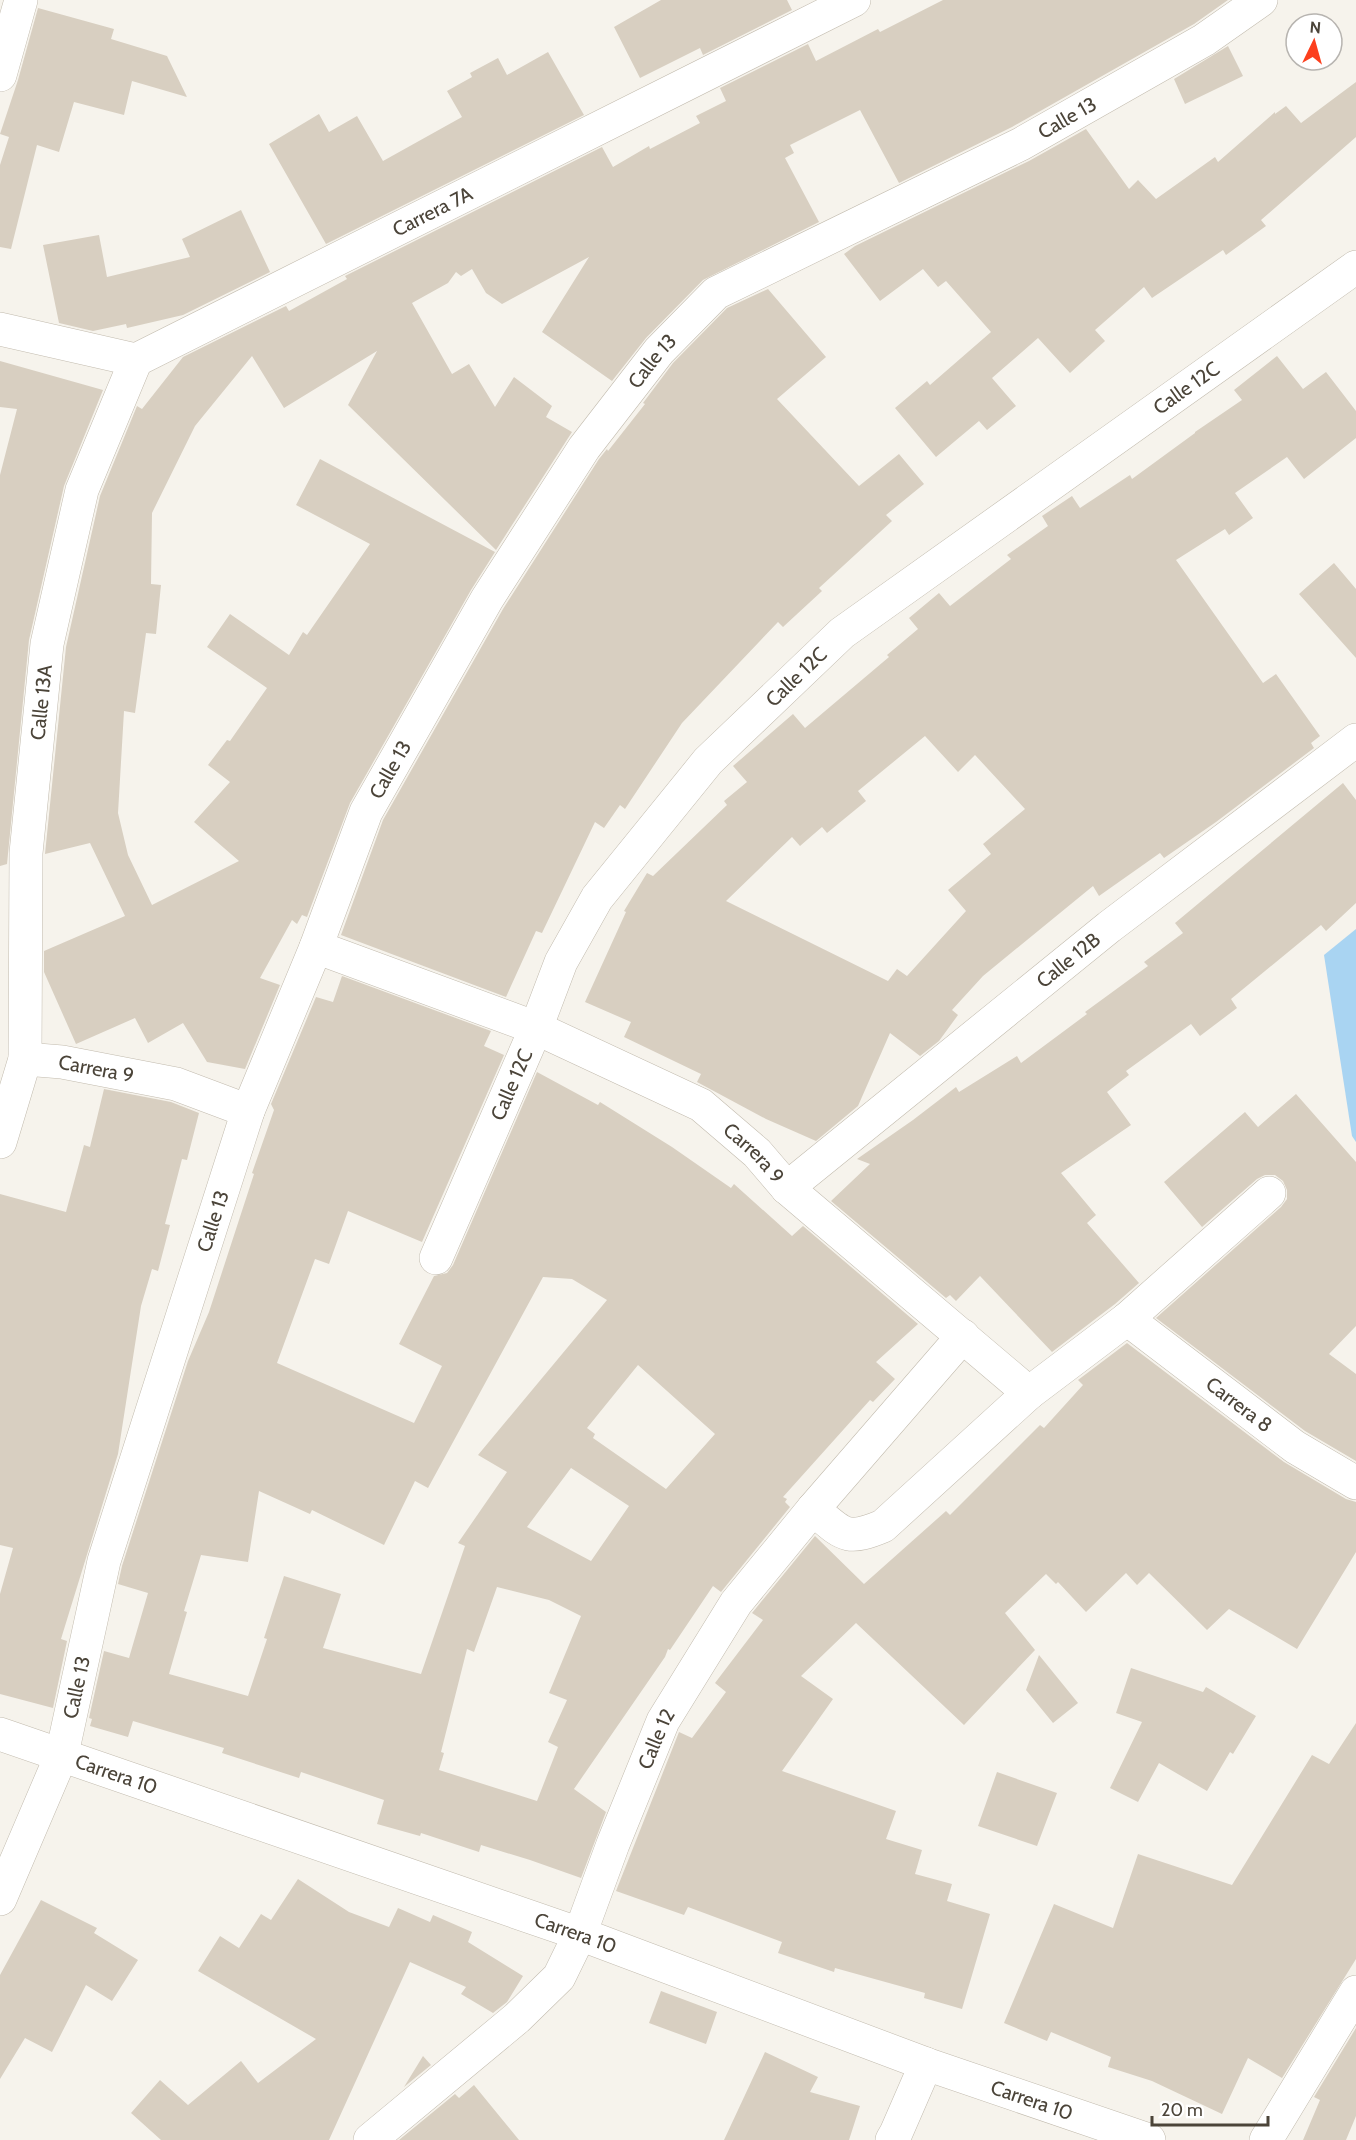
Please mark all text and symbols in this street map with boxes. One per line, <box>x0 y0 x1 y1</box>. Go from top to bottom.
north arrow <box>1284 12 1344 72</box>
text: N <box>1309 18 1322 38</box>
street label: Calle 13 <box>1034 92 1101 144</box>
street label: Carrera 7A <box>388 181 477 241</box>
street label: Calle 13 <box>623 329 681 393</box>
street label: Calle 12C <box>1149 356 1224 420</box>
street label: Calle 12C <box>761 642 832 712</box>
street label: Calle 13A <box>25 663 57 741</box>
street label: Calle 13 <box>364 736 416 803</box>
street label: Calle 12B <box>1032 927 1105 993</box>
street label: Calle 12C <box>485 1045 537 1124</box>
street label: Carrera 9 <box>57 1050 136 1088</box>
street label: Carrera 9 <box>719 1118 789 1188</box>
street label: Calle 13 <box>192 1187 234 1255</box>
street label: Carrera 8 <box>1201 1372 1277 1437</box>
street label: Calle 13 <box>58 1654 95 1721</box>
street label: Calle 12 <box>633 1704 680 1773</box>
street label: Carrera 10 <box>72 1749 161 1799</box>
street label: Carrera 10 <box>531 1907 620 1959</box>
street label: Carrera 10 <box>988 2075 1076 2125</box>
scale bar <box>1152 2089 1268 2127</box>
text: 20 m <box>1161 2099 1203 2121</box>

